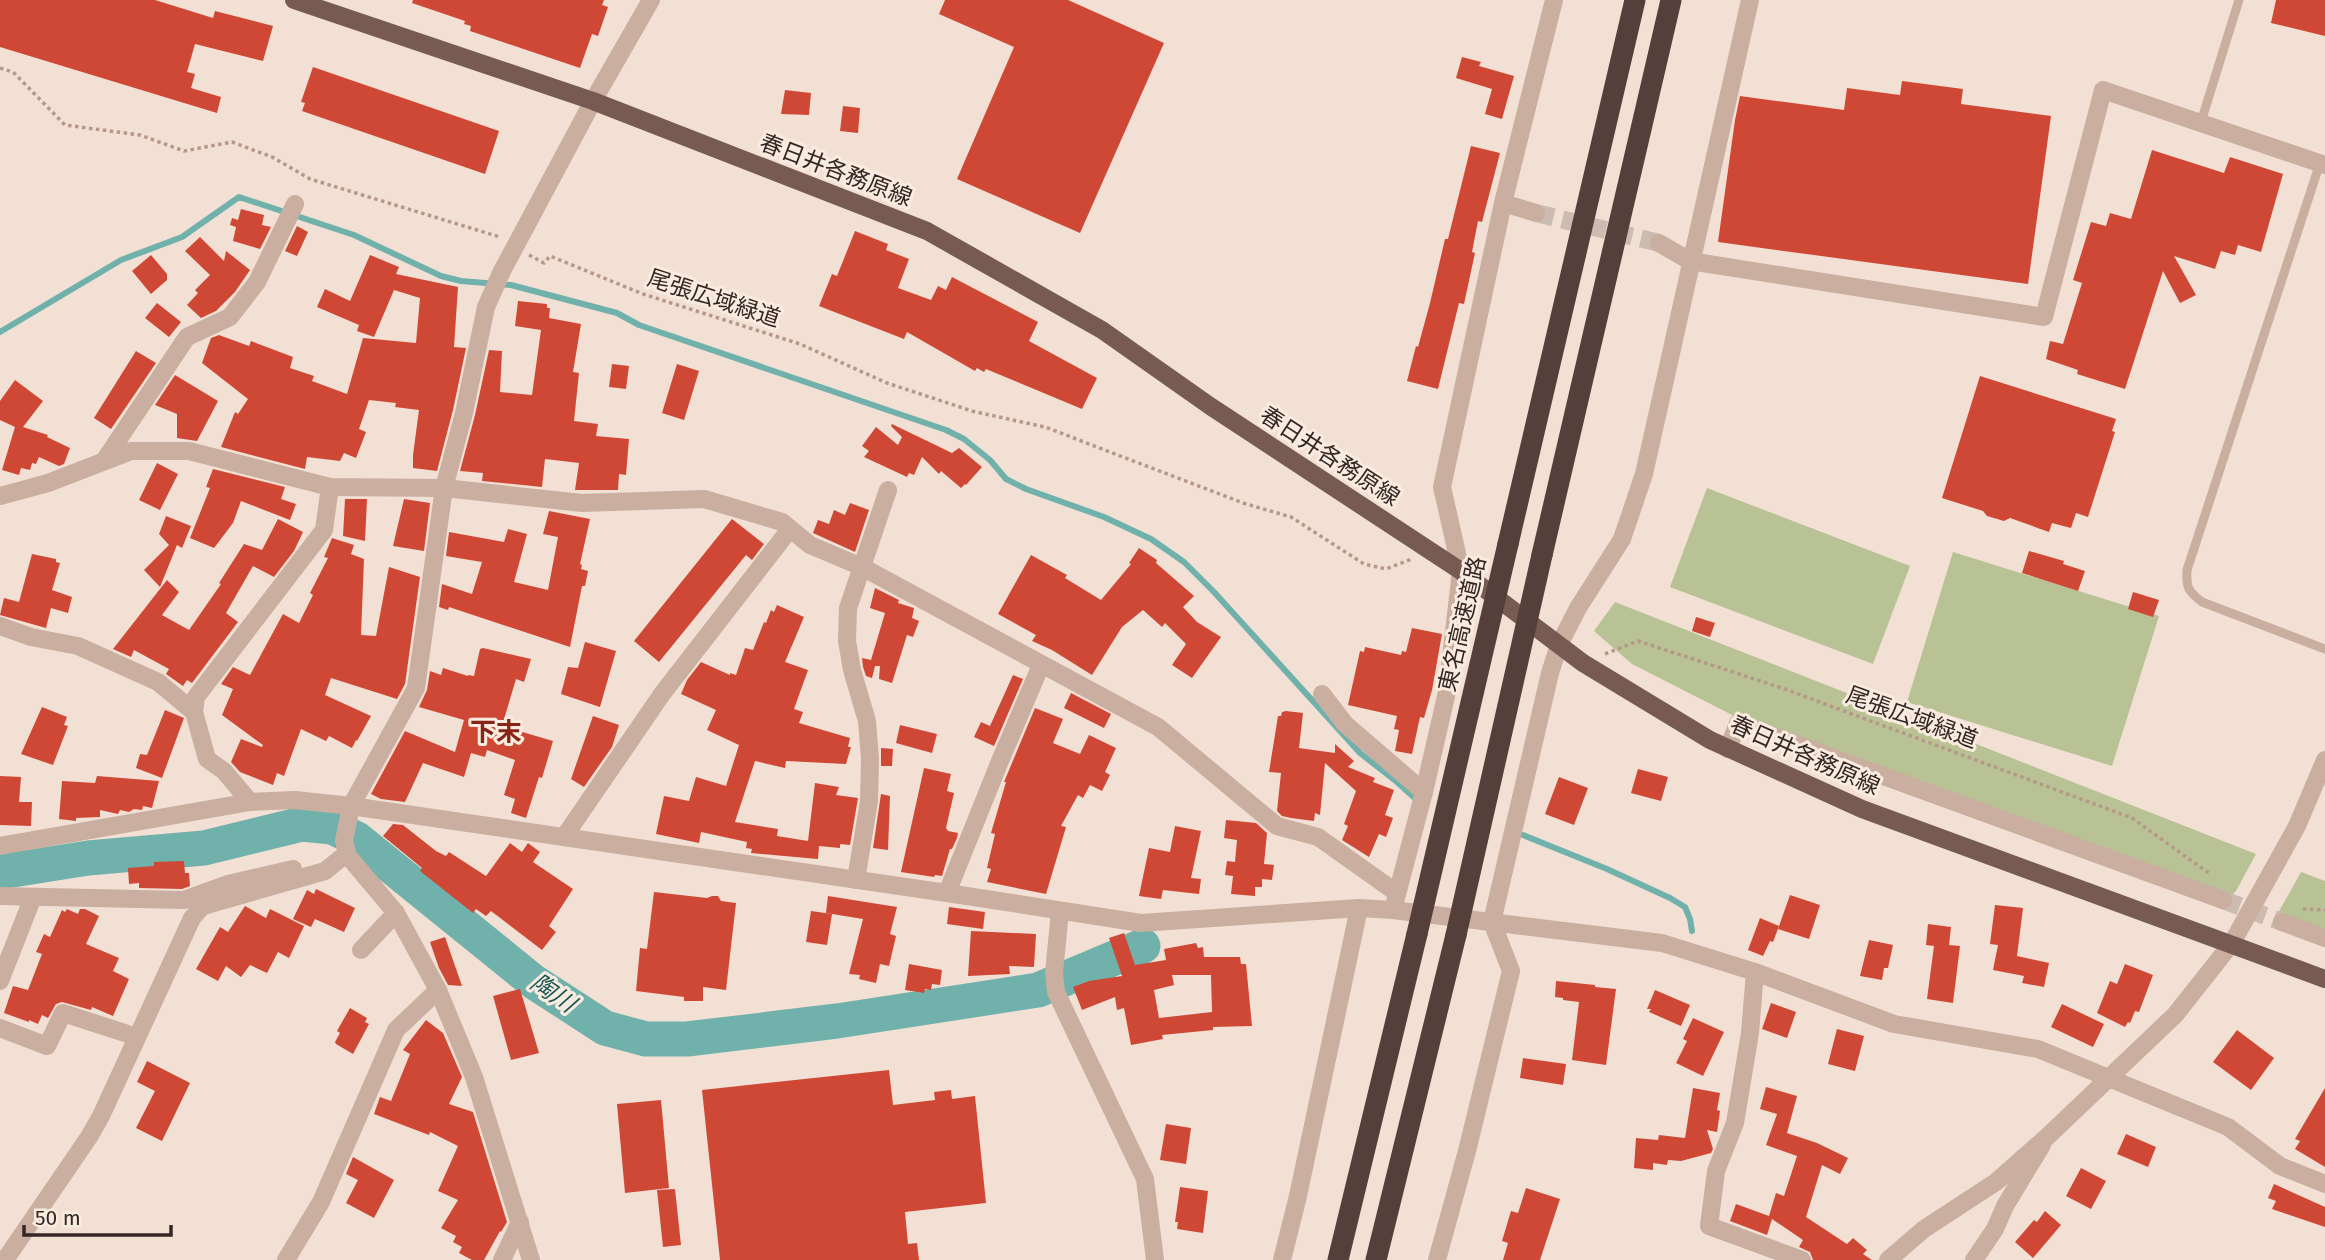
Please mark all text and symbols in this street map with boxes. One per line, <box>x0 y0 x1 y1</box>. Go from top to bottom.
street label: 春日井各務原線 <box>756 128 916 212</box>
street label: 尾張広域緑道 <box>644 263 784 333</box>
street label: 春日井各務原線 <box>1255 400 1405 512</box>
street label: 東名高速道路 <box>1433 554 1491 694</box>
street label: 尾張広域緑道 <box>1842 680 1982 754</box>
street label: 春日井各務原線 <box>1726 709 1884 801</box>
district label: 下末 <box>470 717 522 748</box>
water label: 陶川 <box>525 968 583 1020</box>
scale bar <box>24 1194 172 1238</box>
text: 50 m <box>35 1205 81 1231</box>

